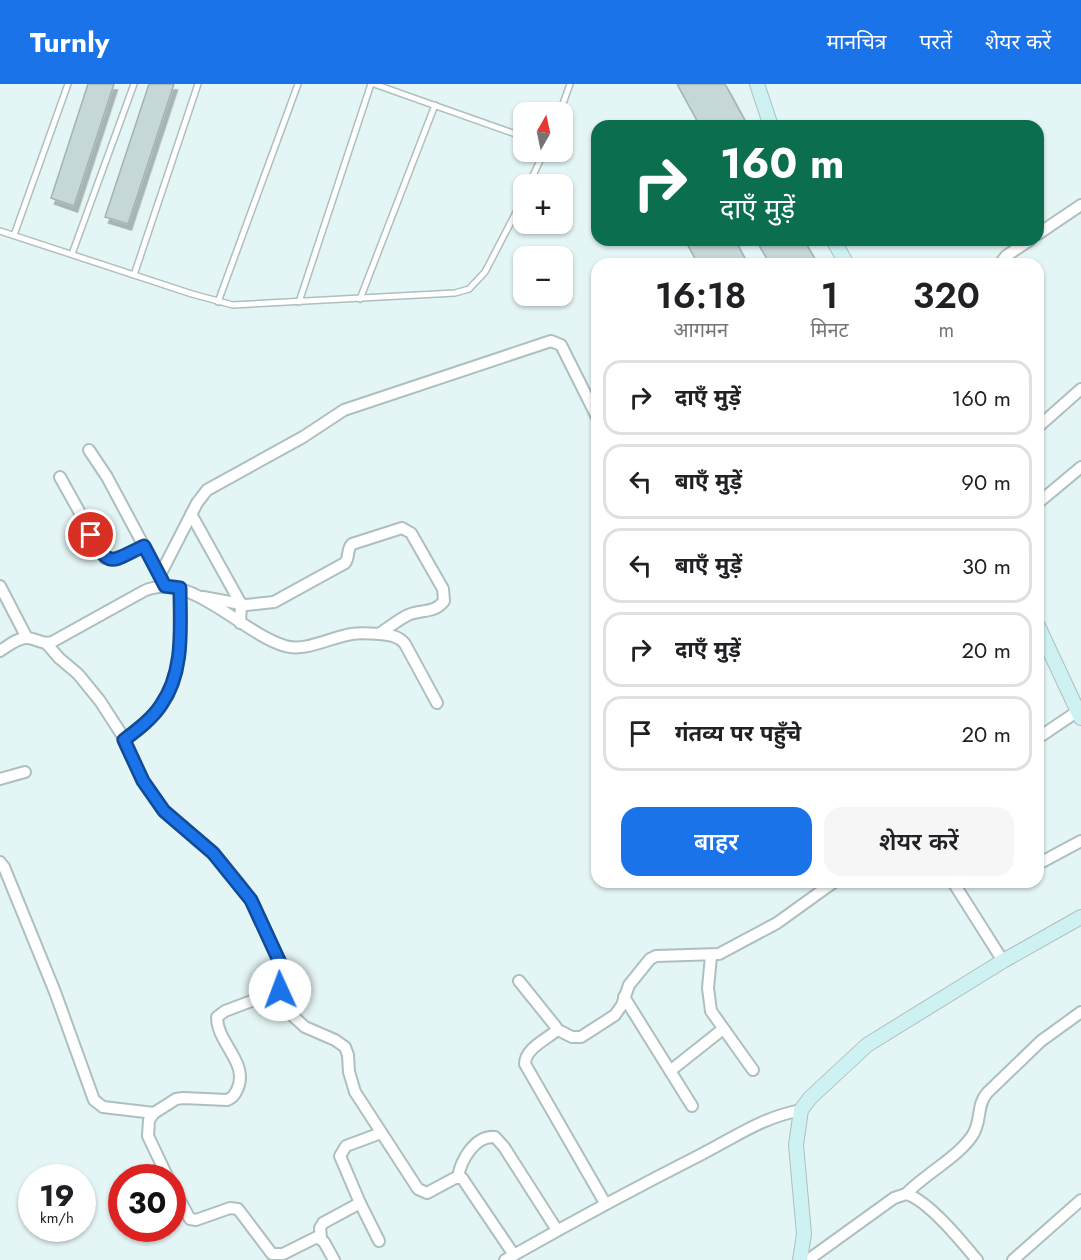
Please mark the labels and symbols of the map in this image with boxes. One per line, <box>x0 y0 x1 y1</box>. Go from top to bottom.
north arrow <box>513 102 573 162</box>
pin <box>65 509 116 560</box>
position arrow <box>248 958 312 1022</box>
speed limit sign: 30 <box>108 1164 186 1242</box>

